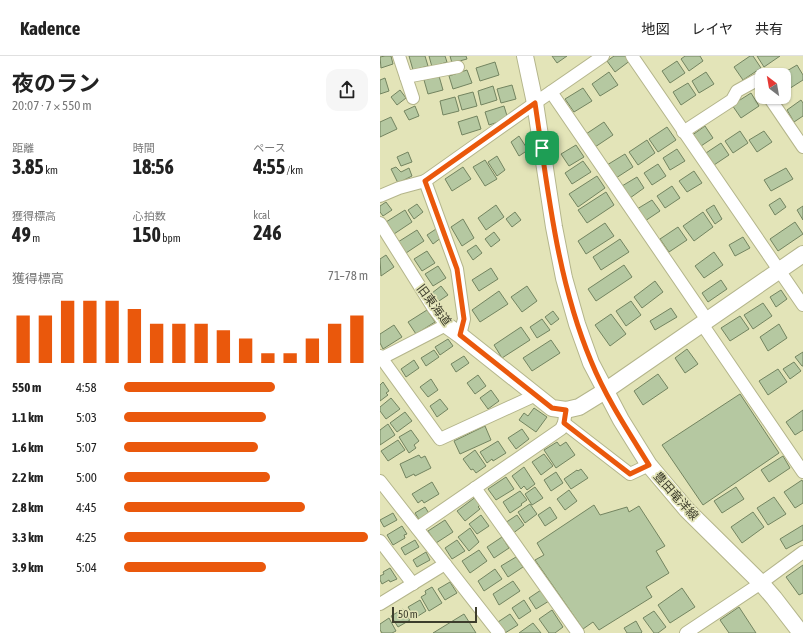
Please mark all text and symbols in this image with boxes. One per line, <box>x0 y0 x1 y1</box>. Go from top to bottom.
text: Kadence <box>20 17 80 39</box>
text: 地図 <box>641 21 669 37</box>
text: レイヤ <box>691 21 733 37</box>
text: 共有 <box>755 21 783 37</box>
north arrow <box>755 68 791 104</box>
map controls <box>755 68 791 104</box>
button: share <box>326 69 368 111</box>
text: 夜のラン <box>12 70 100 96</box>
text: 20:07 · 7 × 550 m <box>12 98 92 113</box>
pin <box>525 131 559 165</box>
icon: arrive <box>531 137 553 159</box>
text: 距離 <box>12 142 34 154</box>
text: 時間 <box>133 142 155 154</box>
text: ペース <box>253 142 286 154</box>
text: 3.85 <box>12 155 44 178</box>
text: 18:56 <box>133 155 174 178</box>
text: 4:55 <box>253 155 285 178</box>
text: km <box>44 164 58 176</box>
text: /km <box>285 164 303 176</box>
text: kcal <box>253 209 270 221</box>
text: 獲得標高 <box>12 210 56 222</box>
text: 心拍数 <box>133 210 166 222</box>
text: 246 <box>253 221 282 244</box>
text: 49 <box>12 223 31 246</box>
text: 150 <box>133 223 161 246</box>
text: m <box>31 232 40 244</box>
text: bpm <box>161 232 181 244</box>
text: 71–78 m <box>328 268 368 283</box>
text: 獲得標高 <box>12 271 64 286</box>
street label: 旧東海道 <box>414 282 454 328</box>
text: 550 m <box>12 380 41 395</box>
text: 4:58 <box>76 380 97 395</box>
text: 1.1 km <box>12 410 43 425</box>
text: 5:03 <box>76 410 97 425</box>
text: 1.6 km <box>12 440 43 455</box>
text: 5:07 <box>76 440 97 455</box>
street label: 豊田竜洋線 <box>651 469 701 523</box>
text: 2.2 km <box>12 470 43 485</box>
text: 5:00 <box>76 470 97 485</box>
text: 2.8 km <box>12 500 43 515</box>
text: 4:45 <box>76 500 97 515</box>
text: 3.3 km <box>12 530 43 545</box>
text: 4:25 <box>76 530 97 545</box>
text: 3.9 km <box>12 560 43 575</box>
text: 5:04 <box>76 560 97 575</box>
scale bar <box>392 605 477 624</box>
text: 50 m <box>398 608 418 620</box>

